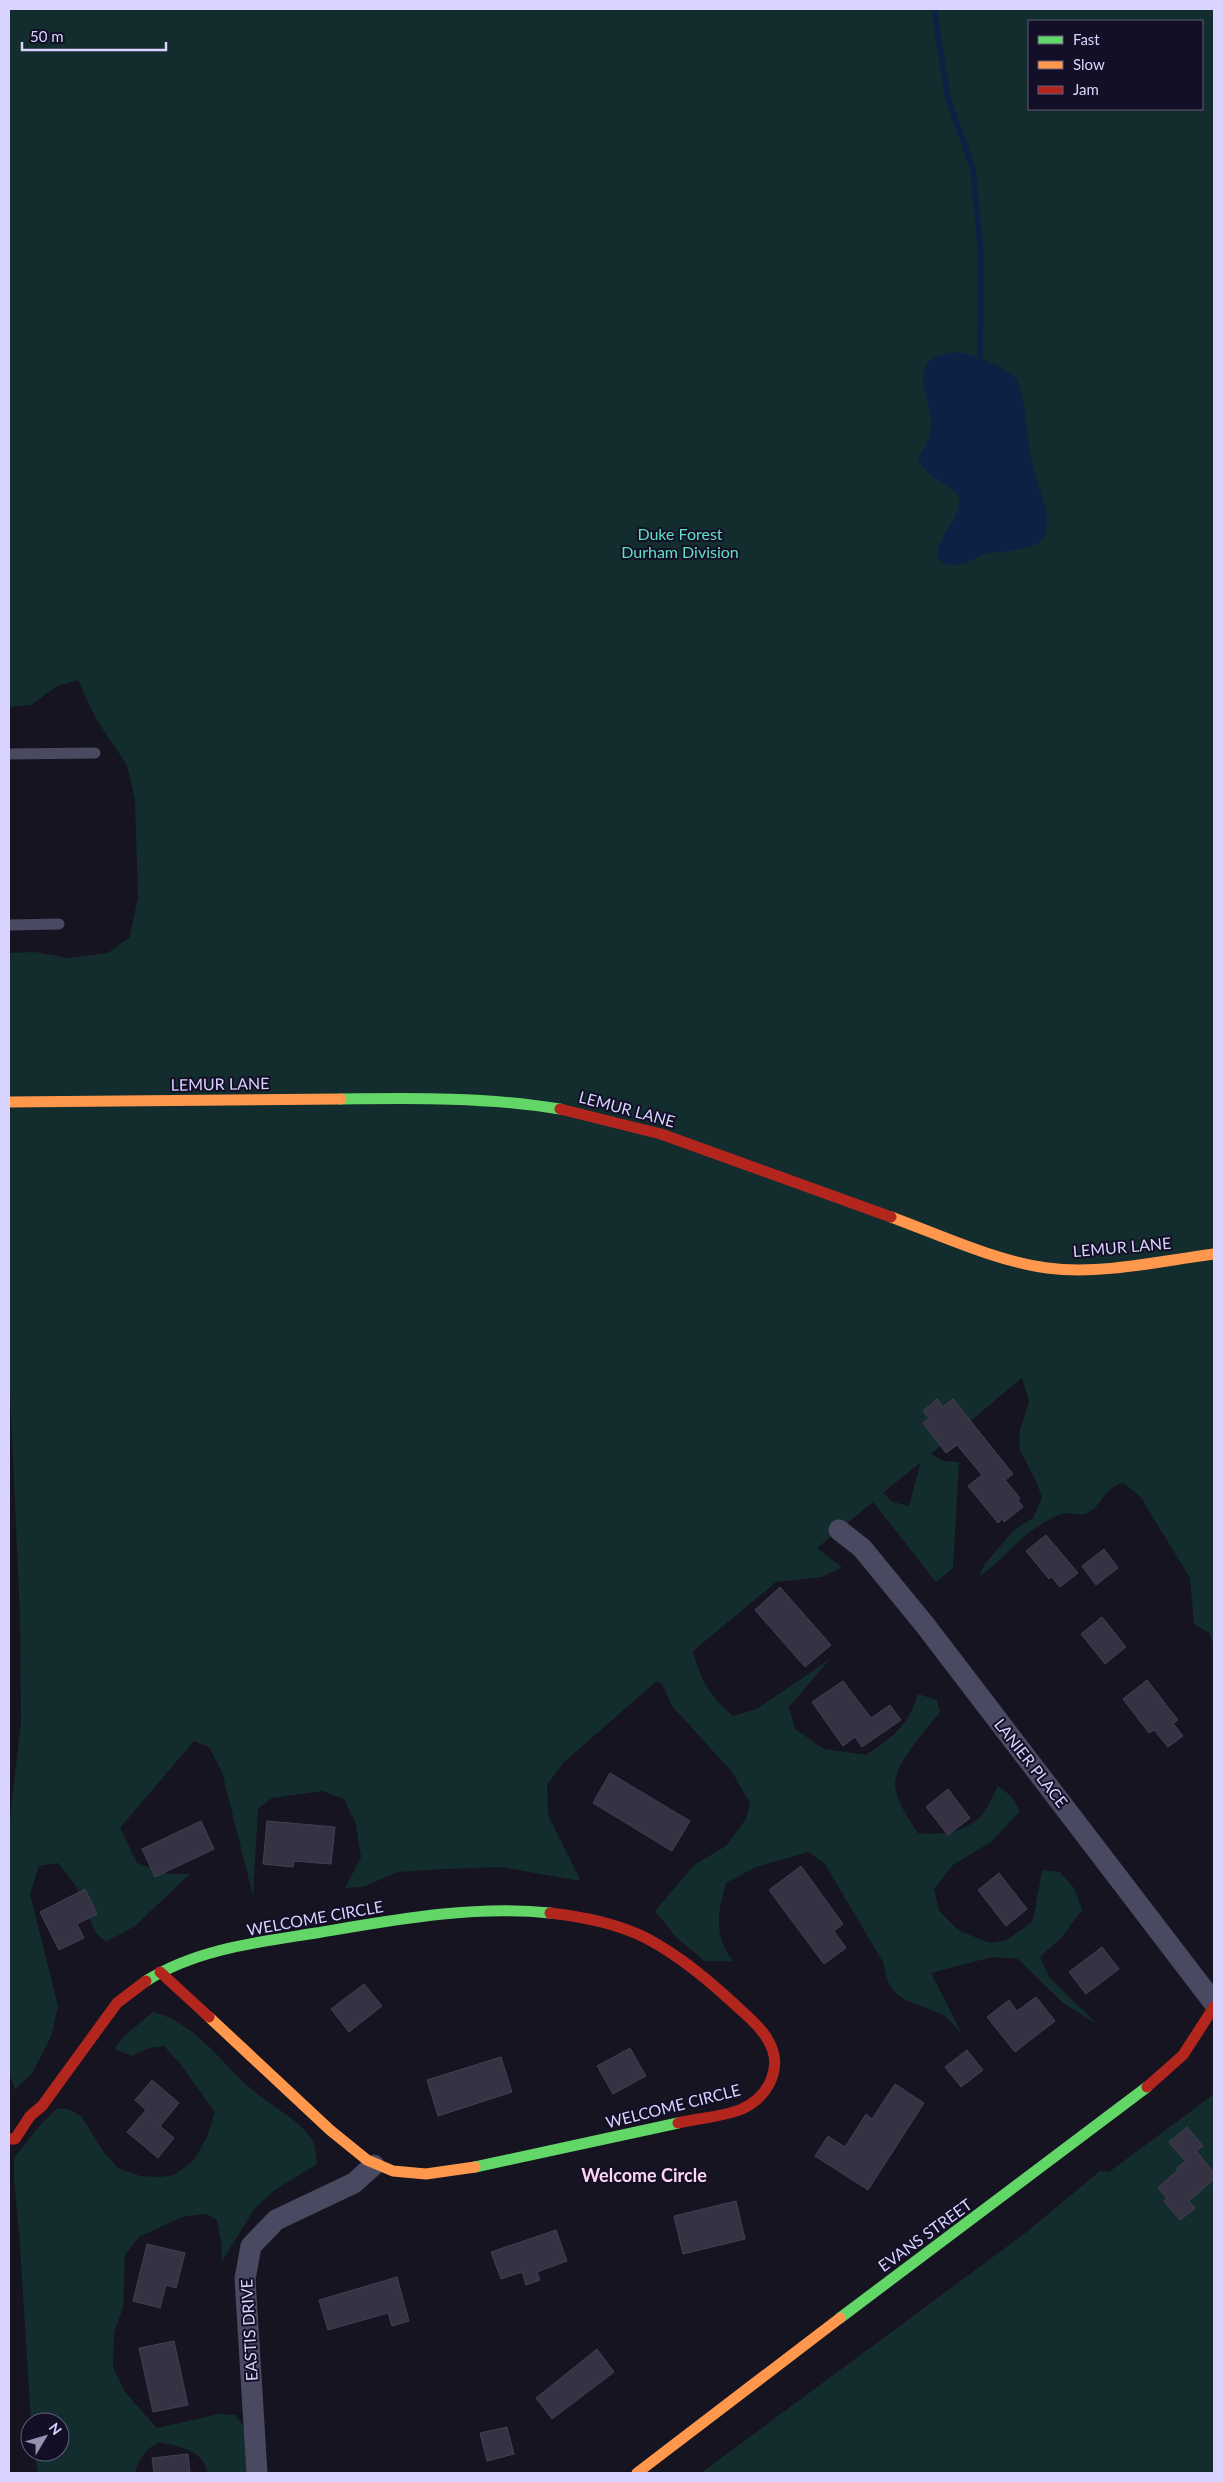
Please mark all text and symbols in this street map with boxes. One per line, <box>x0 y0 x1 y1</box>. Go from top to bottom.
scale bar <box>22 20 166 52</box>
legend <box>1028 20 1203 110</box>
text: 50 m <box>30 27 64 45</box>
text: Fast <box>1073 30 1100 48</box>
text: Slow <box>1073 55 1105 73</box>
text: Jam <box>1073 80 1099 98</box>
park label: Duke Forest Durham Division <box>621 524 739 561</box>
street label: LEMUR LANE <box>170 1073 270 1094</box>
street label: LEMUR LANE <box>577 1087 677 1130</box>
street label: LEMUR LANE <box>1072 1233 1172 1260</box>
street label: LANIER PLACE <box>991 1715 1072 1811</box>
street label: WELCOME CIRCLE <box>245 1896 385 1939</box>
street label: WELCOME CIRCLE <box>604 2080 742 2131</box>
district label: Welcome Circle <box>581 2164 707 2186</box>
street label: EVANS STREET <box>874 2194 976 2275</box>
street label: EASTIS DRIVE <box>236 2278 261 2382</box>
north arrow <box>20 2412 70 2462</box>
text: N <box>46 2419 66 2438</box>

